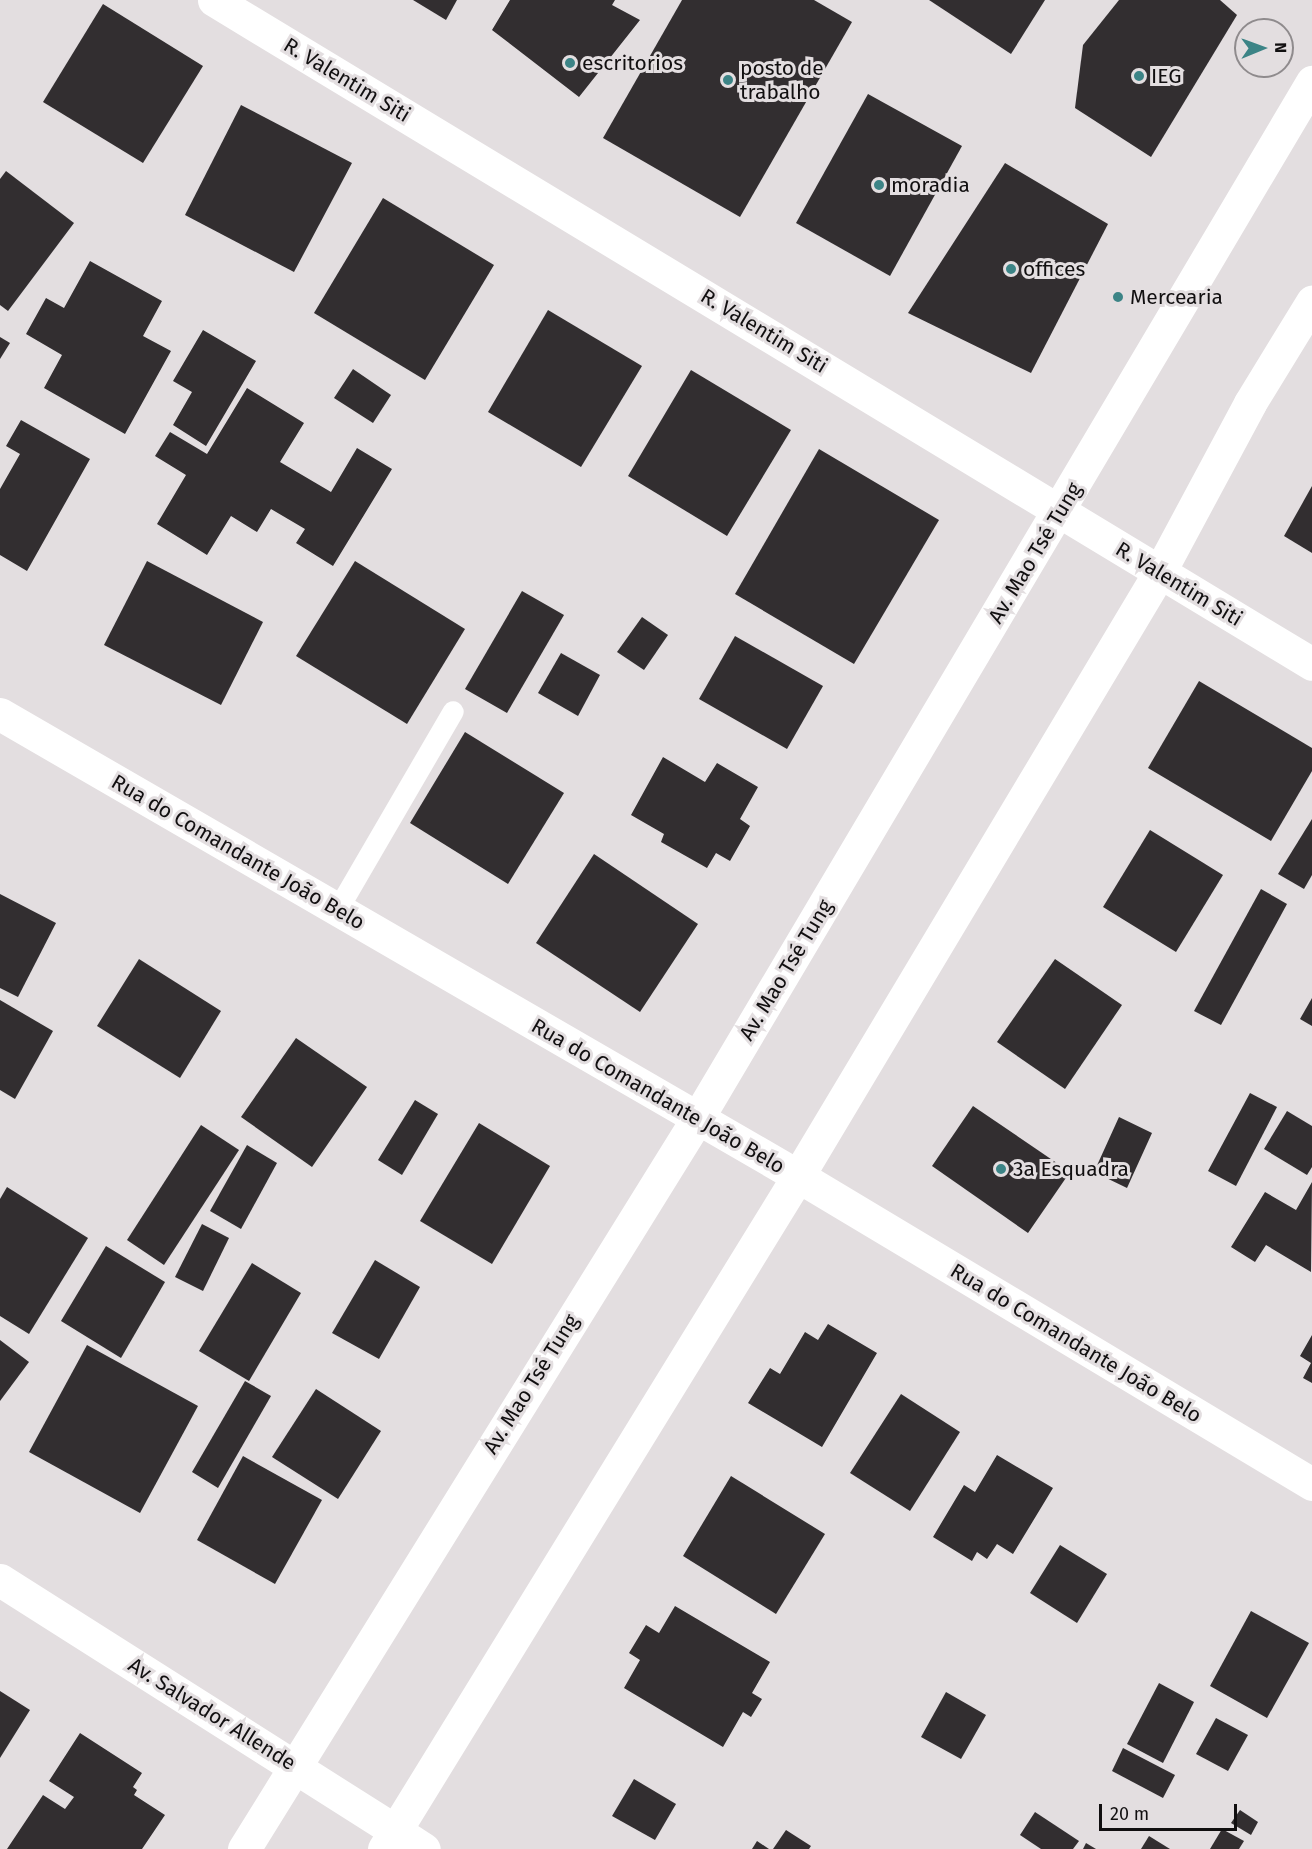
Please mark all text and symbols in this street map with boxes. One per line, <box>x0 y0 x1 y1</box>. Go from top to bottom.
north arrow <box>1234 18 1294 78</box>
street label: R. Valentim Siti <box>279 32 415 128</box>
text: N <box>1271 42 1290 53</box>
place label: escritorios <box>582 50 683 76</box>
place label: posto de trabalho <box>740 55 824 105</box>
marker: escritorios <box>563 56 577 70</box>
place label: IEG <box>1151 63 1181 89</box>
marker: IEG <box>1132 69 1146 83</box>
marker: posto de trabalho <box>721 73 735 87</box>
place label: moradia <box>891 172 970 198</box>
marker: moradia <box>872 178 886 192</box>
place label: offices <box>1023 256 1085 282</box>
marker: offices <box>1004 262 1018 276</box>
street label: R. Valentim Siti <box>696 283 832 379</box>
place label: Mercearia <box>1130 284 1223 310</box>
marker: Mercearia <box>1111 290 1125 304</box>
street label: Av. Mao Tsé Tung <box>983 478 1087 628</box>
street label: R. Valentim Siti <box>1111 536 1247 632</box>
street label: Rua do Comandante João Belo <box>107 769 369 935</box>
street label: Av. Mao Tsé Tung <box>734 895 838 1045</box>
street label: Rua do Comandante João Belo <box>527 1013 789 1179</box>
place label: 3a Esquadra <box>1013 1156 1129 1182</box>
marker: 3a Esquadra <box>994 1162 1008 1176</box>
street label: Rua do Comandante João Belo <box>946 1258 1206 1428</box>
street label: Av. Mao Tsé Tung <box>478 1310 584 1458</box>
street label: Av. Salvador Allende <box>124 1652 300 1776</box>
scale bar <box>1102 1792 1240 1830</box>
text: 20 m <box>1110 1803 1149 1825</box>

